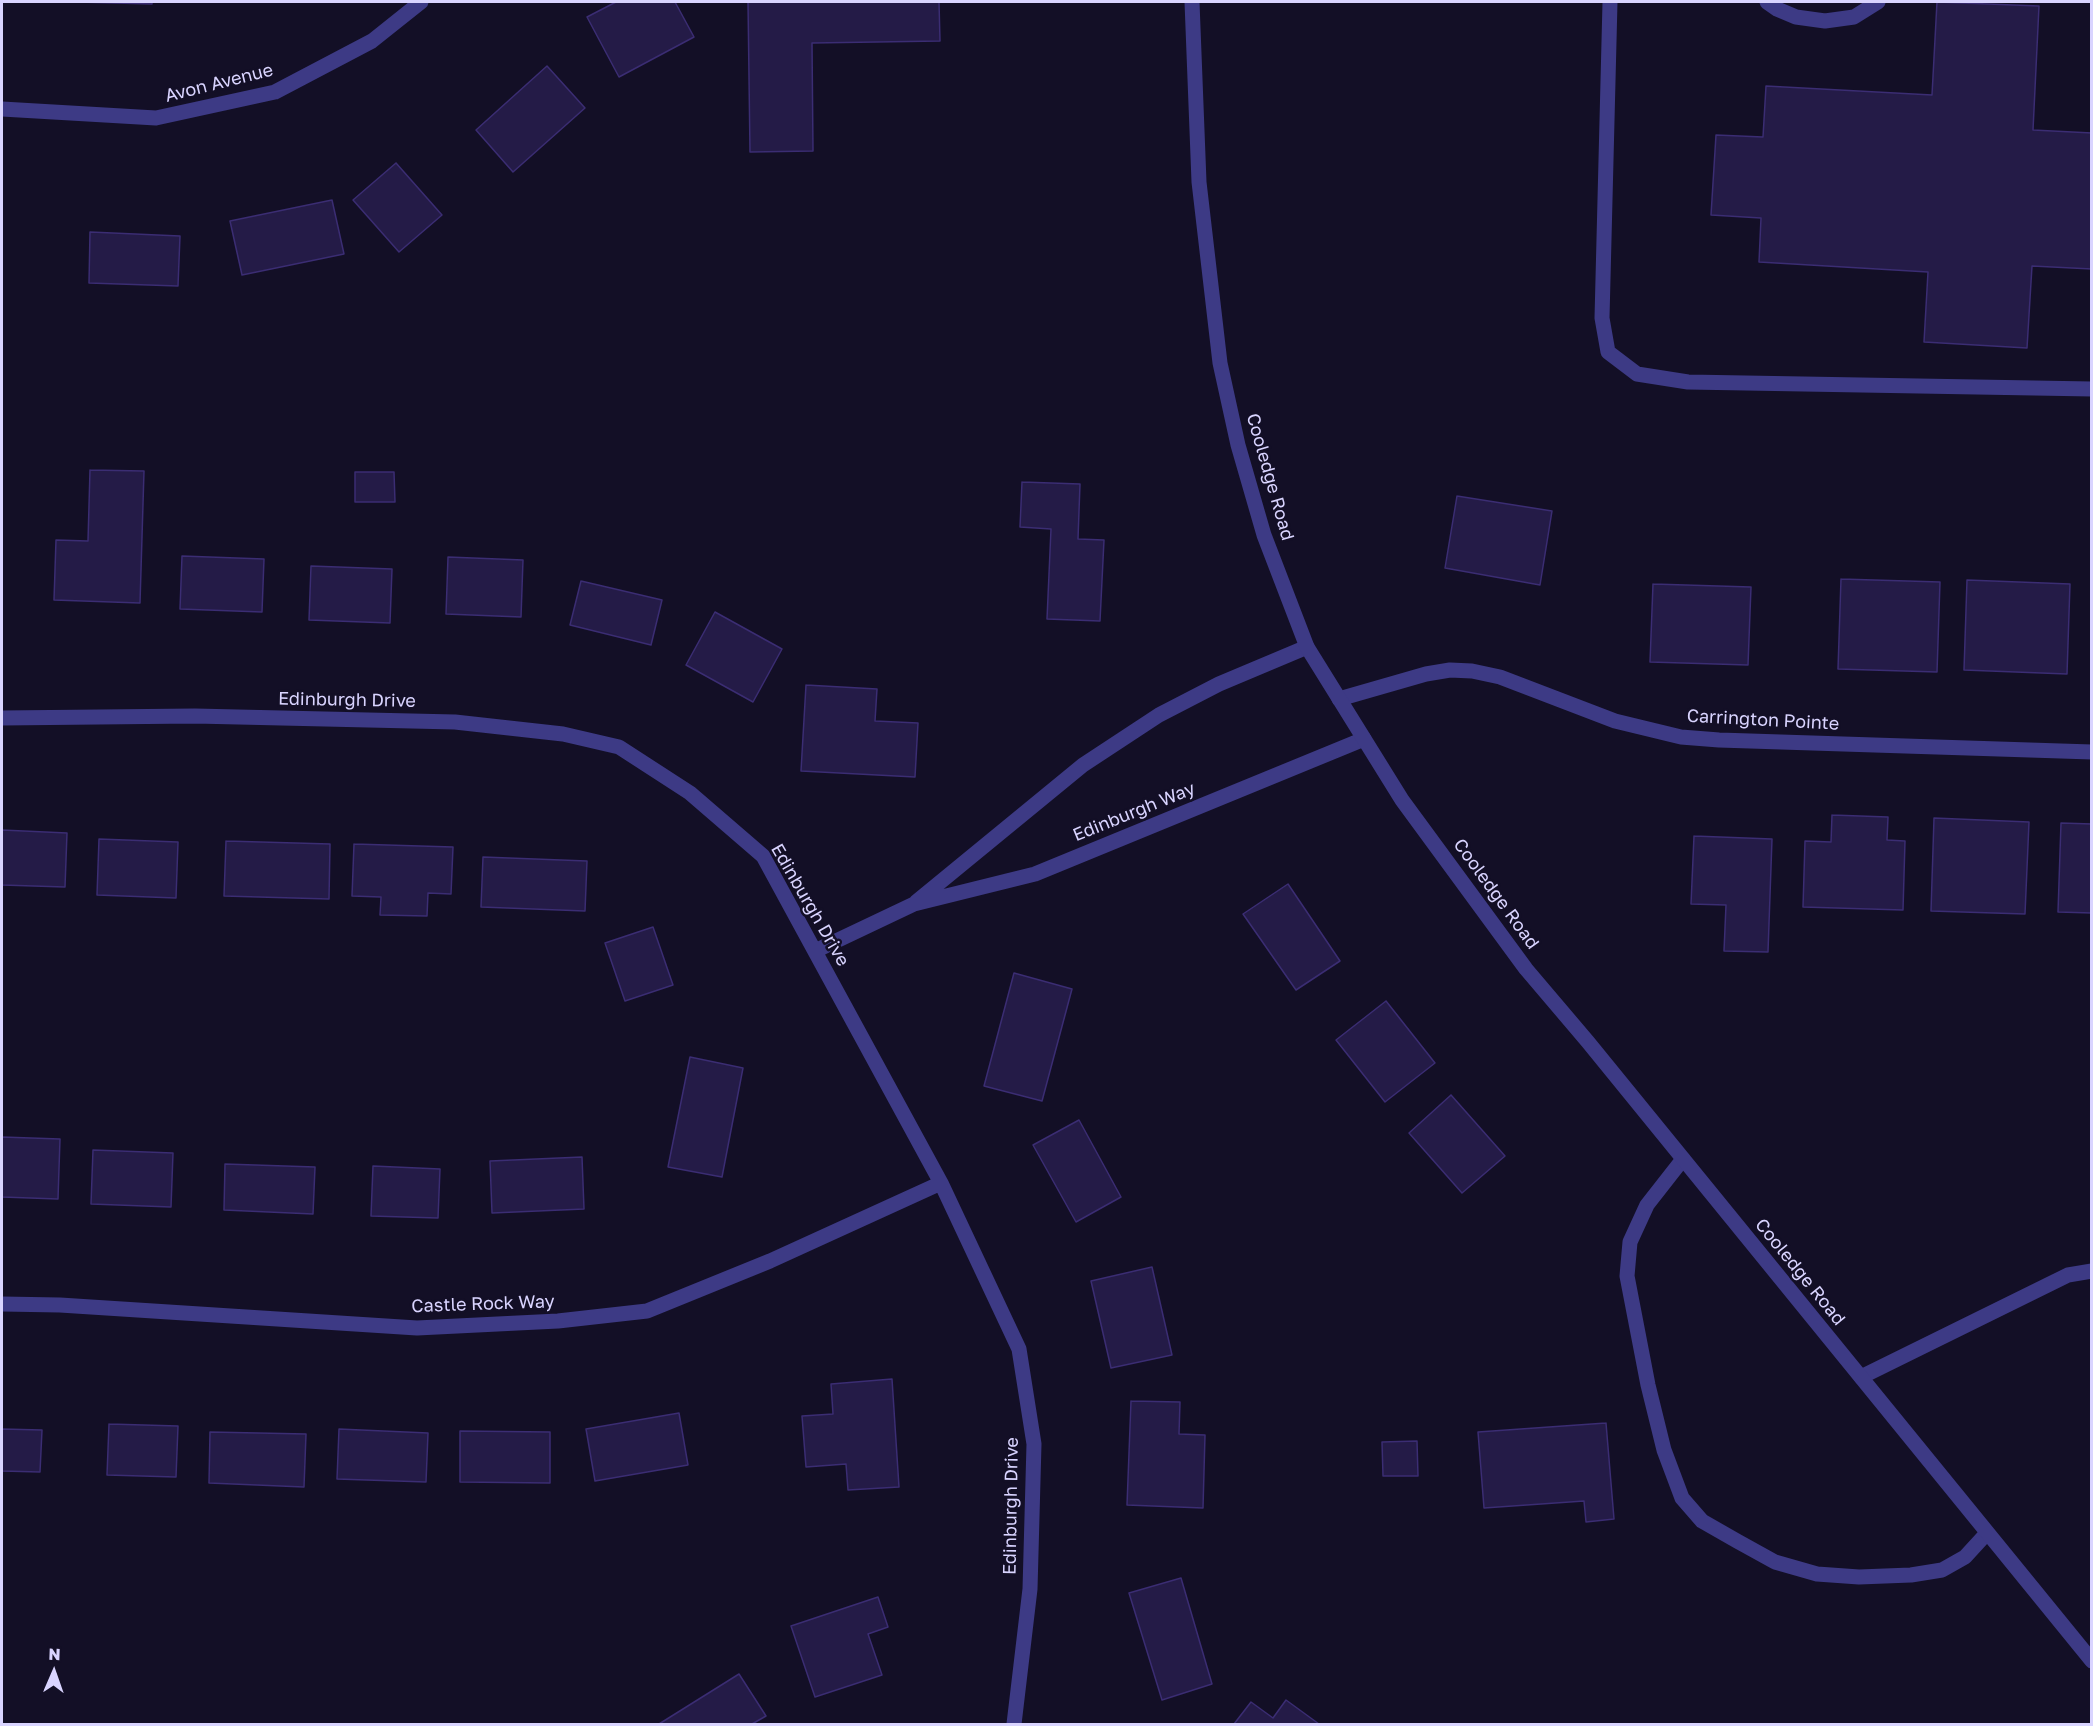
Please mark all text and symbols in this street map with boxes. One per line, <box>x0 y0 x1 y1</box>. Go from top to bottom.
street label: Avon Avenue <box>163 59 275 107</box>
street label: Cooledge Road <box>1242 411 1298 543</box>
street label: Edinburgh Drive <box>278 688 416 712</box>
street label: Carrington Pointe <box>1686 705 1840 735</box>
street label: Edinburgh Way <box>1070 778 1198 846</box>
street label: Cooledge Road <box>1449 835 1543 953</box>
street label: Edinburgh Drive <box>766 840 854 970</box>
street label: Cooledge Road <box>1750 1214 1850 1330</box>
street label: Castle Rock Way <box>411 1291 555 1317</box>
street label: Edinburgh Drive <box>999 1437 1023 1575</box>
north arrow <box>24 1642 84 1702</box>
text: N <box>48 1644 61 1664</box>

